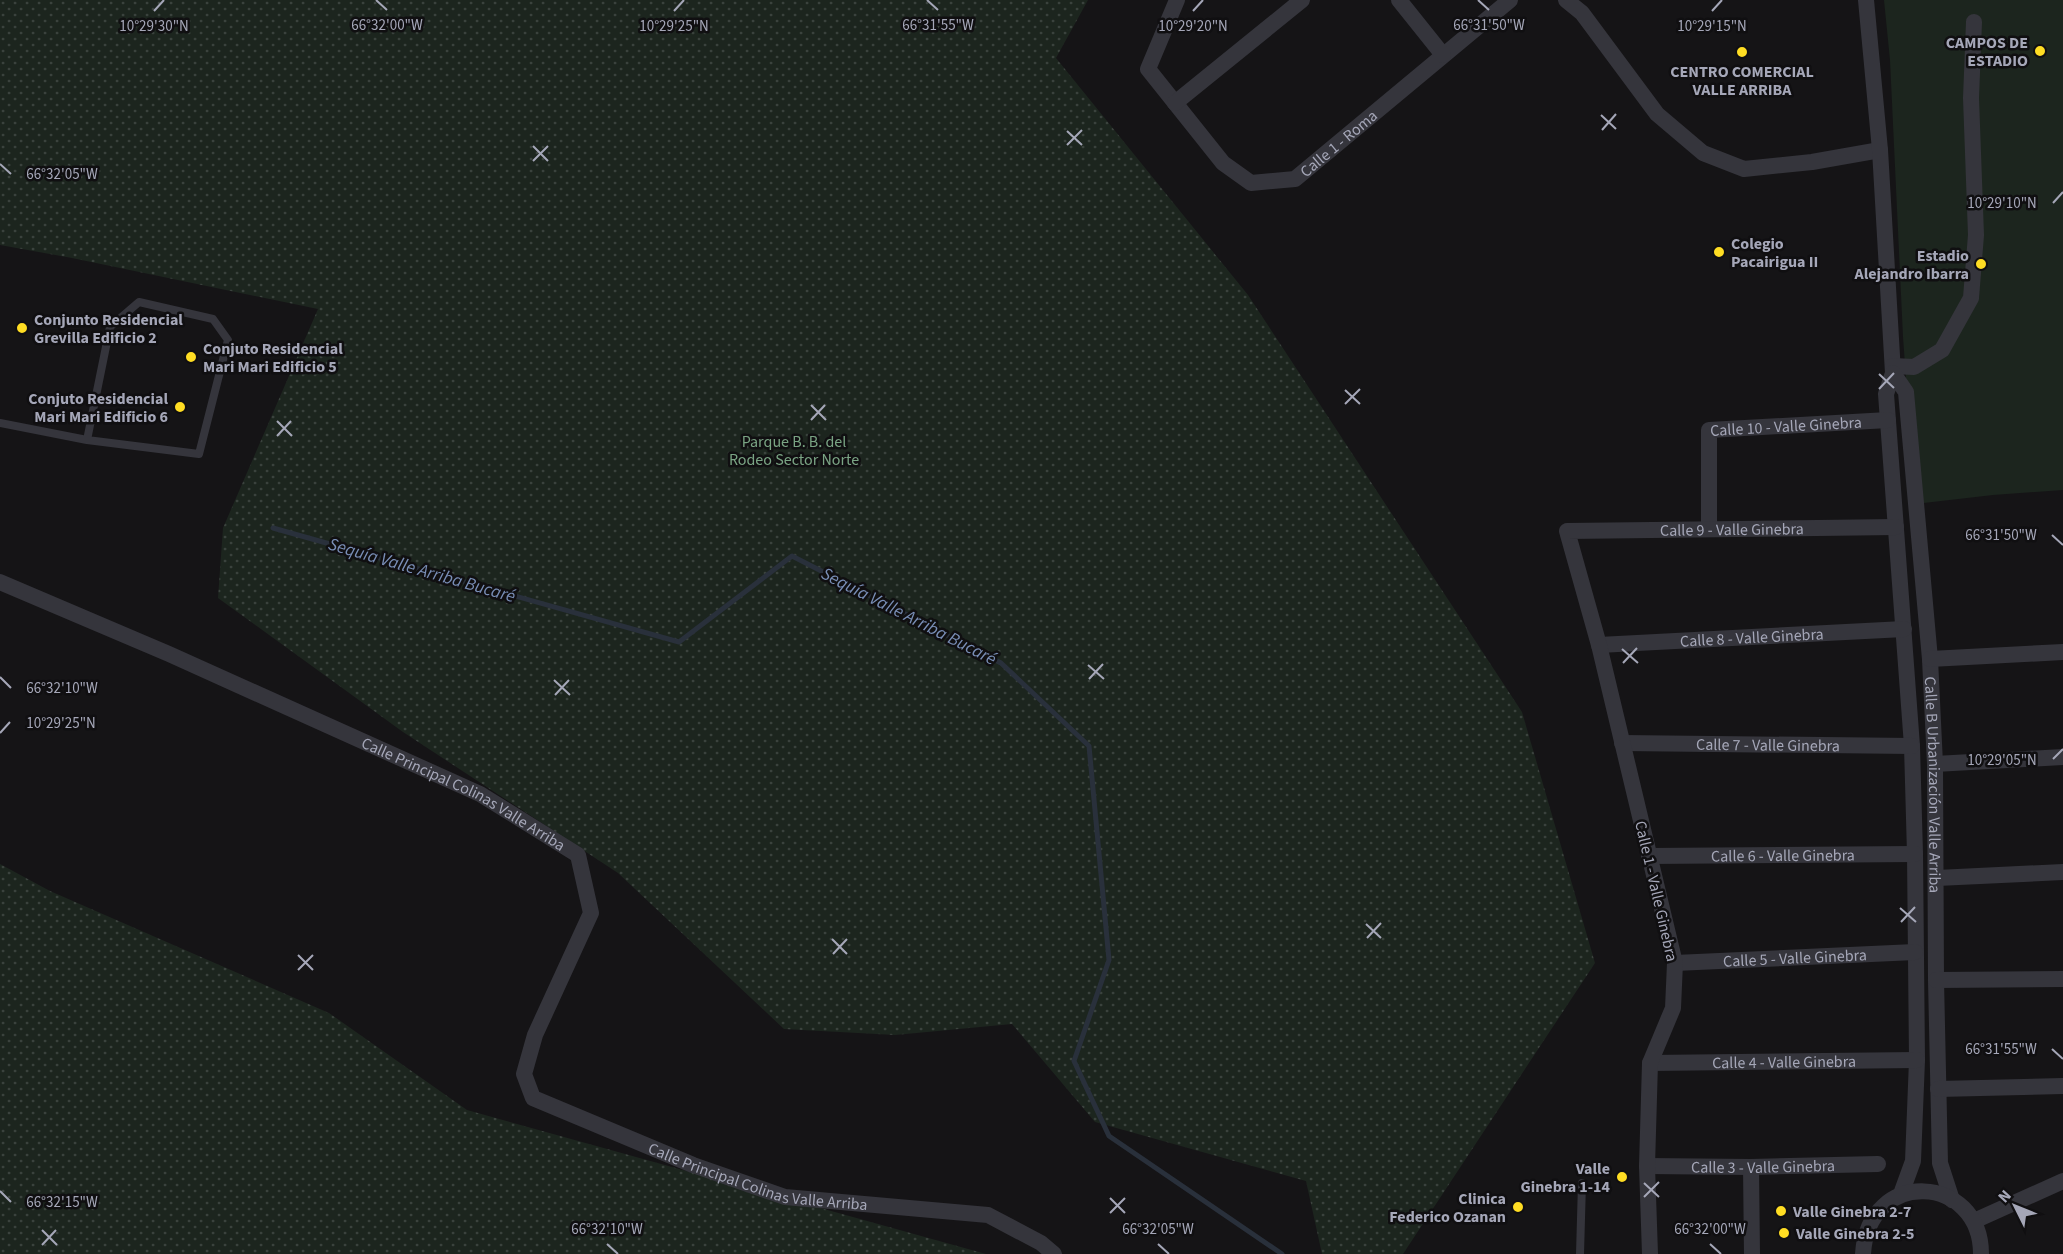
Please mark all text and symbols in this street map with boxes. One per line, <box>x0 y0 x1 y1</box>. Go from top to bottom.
text: 66°32'00"W <box>351 15 423 36</box>
text: 66°31'55"W <box>902 15 974 36</box>
text: 66°31'50"W <box>1453 15 1525 36</box>
text: 10°29'30"N <box>119 16 189 37</box>
text: 10°29'25"N <box>639 16 709 37</box>
text: 10°29'20"N <box>1158 16 1228 37</box>
text: 10°29'15"N <box>1677 16 1747 37</box>
place label: CAMPOS DE ESTADIO <box>1946 32 2028 72</box>
marker: CAMPOS DE ESTADIO <box>2033 44 2047 58</box>
marker: CENTRO COMERCIAL VALLE ARRIBA <box>1735 45 1749 59</box>
place label: CENTRO COMERCIAL VALLE ARRIBA <box>1670 61 1814 101</box>
street label: Calle 1 - Roma <box>1295 105 1382 183</box>
text: 66°32'05"W <box>26 164 98 185</box>
text: 10°29'10"N <box>1967 193 2037 214</box>
place label: Colegio Pacairigua II <box>1731 233 1818 273</box>
marker: Colegio Pacairigua II <box>1712 245 1726 259</box>
place label: Estadio Alejandro Ibarra <box>1854 245 1969 285</box>
marker: Estadio Alejandro Ibarra <box>1974 257 1988 271</box>
place label: Conjunto Residencial Grevilla Edificio 2 <box>34 309 183 349</box>
marker: Conjunto Residencial Grevilla Edificio 2 <box>15 321 29 335</box>
place label: Conjuto Residencial Mari Mari Edificio 5 <box>203 338 343 378</box>
marker: Conjuto Residencial Mari Mari Edificio 5 <box>184 350 198 364</box>
place label: Conjuto Residencial Mari Mari Edificio 6 <box>28 388 168 428</box>
marker: Conjuto Residencial Mari Mari Edificio 6 <box>173 400 187 414</box>
street label: Calle 10 - Valle Ginebra <box>1710 411 1862 442</box>
park label: Parque B. B. del Rodeo Sector Norte <box>729 431 859 471</box>
street label: Calle 9 - Valle Ginebra <box>1660 518 1804 542</box>
text: 66°31'50"W <box>1965 525 2037 546</box>
water label: Sequía Valle Arriba Bucaré <box>325 532 519 609</box>
water label: Sequía Valle Arriba Bucaré <box>817 561 1001 672</box>
street label: Calle 8 - Valle Ginebra <box>1679 623 1824 653</box>
street label: Calle B Urbanización Valle Arriba <box>1919 676 1946 893</box>
text: 66°32'10"W <box>26 678 98 699</box>
text: 10°29'25"N <box>26 713 96 734</box>
street label: Calle Principal Colinas Valle Arriba <box>358 732 569 857</box>
street label: Calle 7 - Valle Ginebra <box>1696 734 1840 757</box>
text: 10°29'05"N <box>1967 750 2037 771</box>
street label: Calle 1 - Valle Ginebra <box>1629 819 1683 964</box>
street label: Calle 6 - Valle Ginebra <box>1711 844 1855 868</box>
street label: Calle 5 - Valle Ginebra <box>1723 944 1867 973</box>
text: 66°31'55"W <box>1965 1039 2037 1060</box>
street label: Calle 4 - Valle Ginebra <box>1712 1051 1856 1074</box>
street label: Calle Principal Colinas Valle Arriba <box>645 1138 868 1216</box>
street label: Calle 3 - Valle Ginebra <box>1691 1155 1835 1179</box>
place label: Valle Ginebra 1-14 <box>1521 1158 1611 1198</box>
marker: Valle Ginebra 1-14 <box>1615 1170 1629 1184</box>
north arrow <box>1985 1176 2045 1236</box>
text: N <box>1993 1185 2016 1208</box>
place label: Clinica Federico Ozanan <box>1389 1188 1506 1228</box>
text: 66°32'15"W <box>26 1192 98 1213</box>
marker: Clinica Federico Ozanan <box>1511 1200 1525 1214</box>
place label: Valle Ginebra 2-7 <box>1792 1201 1911 1223</box>
marker: Valle Ginebra 2-7 <box>1774 1204 1788 1218</box>
text: 66°32'10"W <box>571 1219 643 1240</box>
text: 66°32'05"W <box>1122 1219 1194 1240</box>
text: 66°32'00"W <box>1674 1219 1746 1240</box>
place label: Valle Ginebra 2-5 <box>1795 1223 1914 1245</box>
marker: Valle Ginebra 2-5 <box>1777 1226 1791 1240</box>

